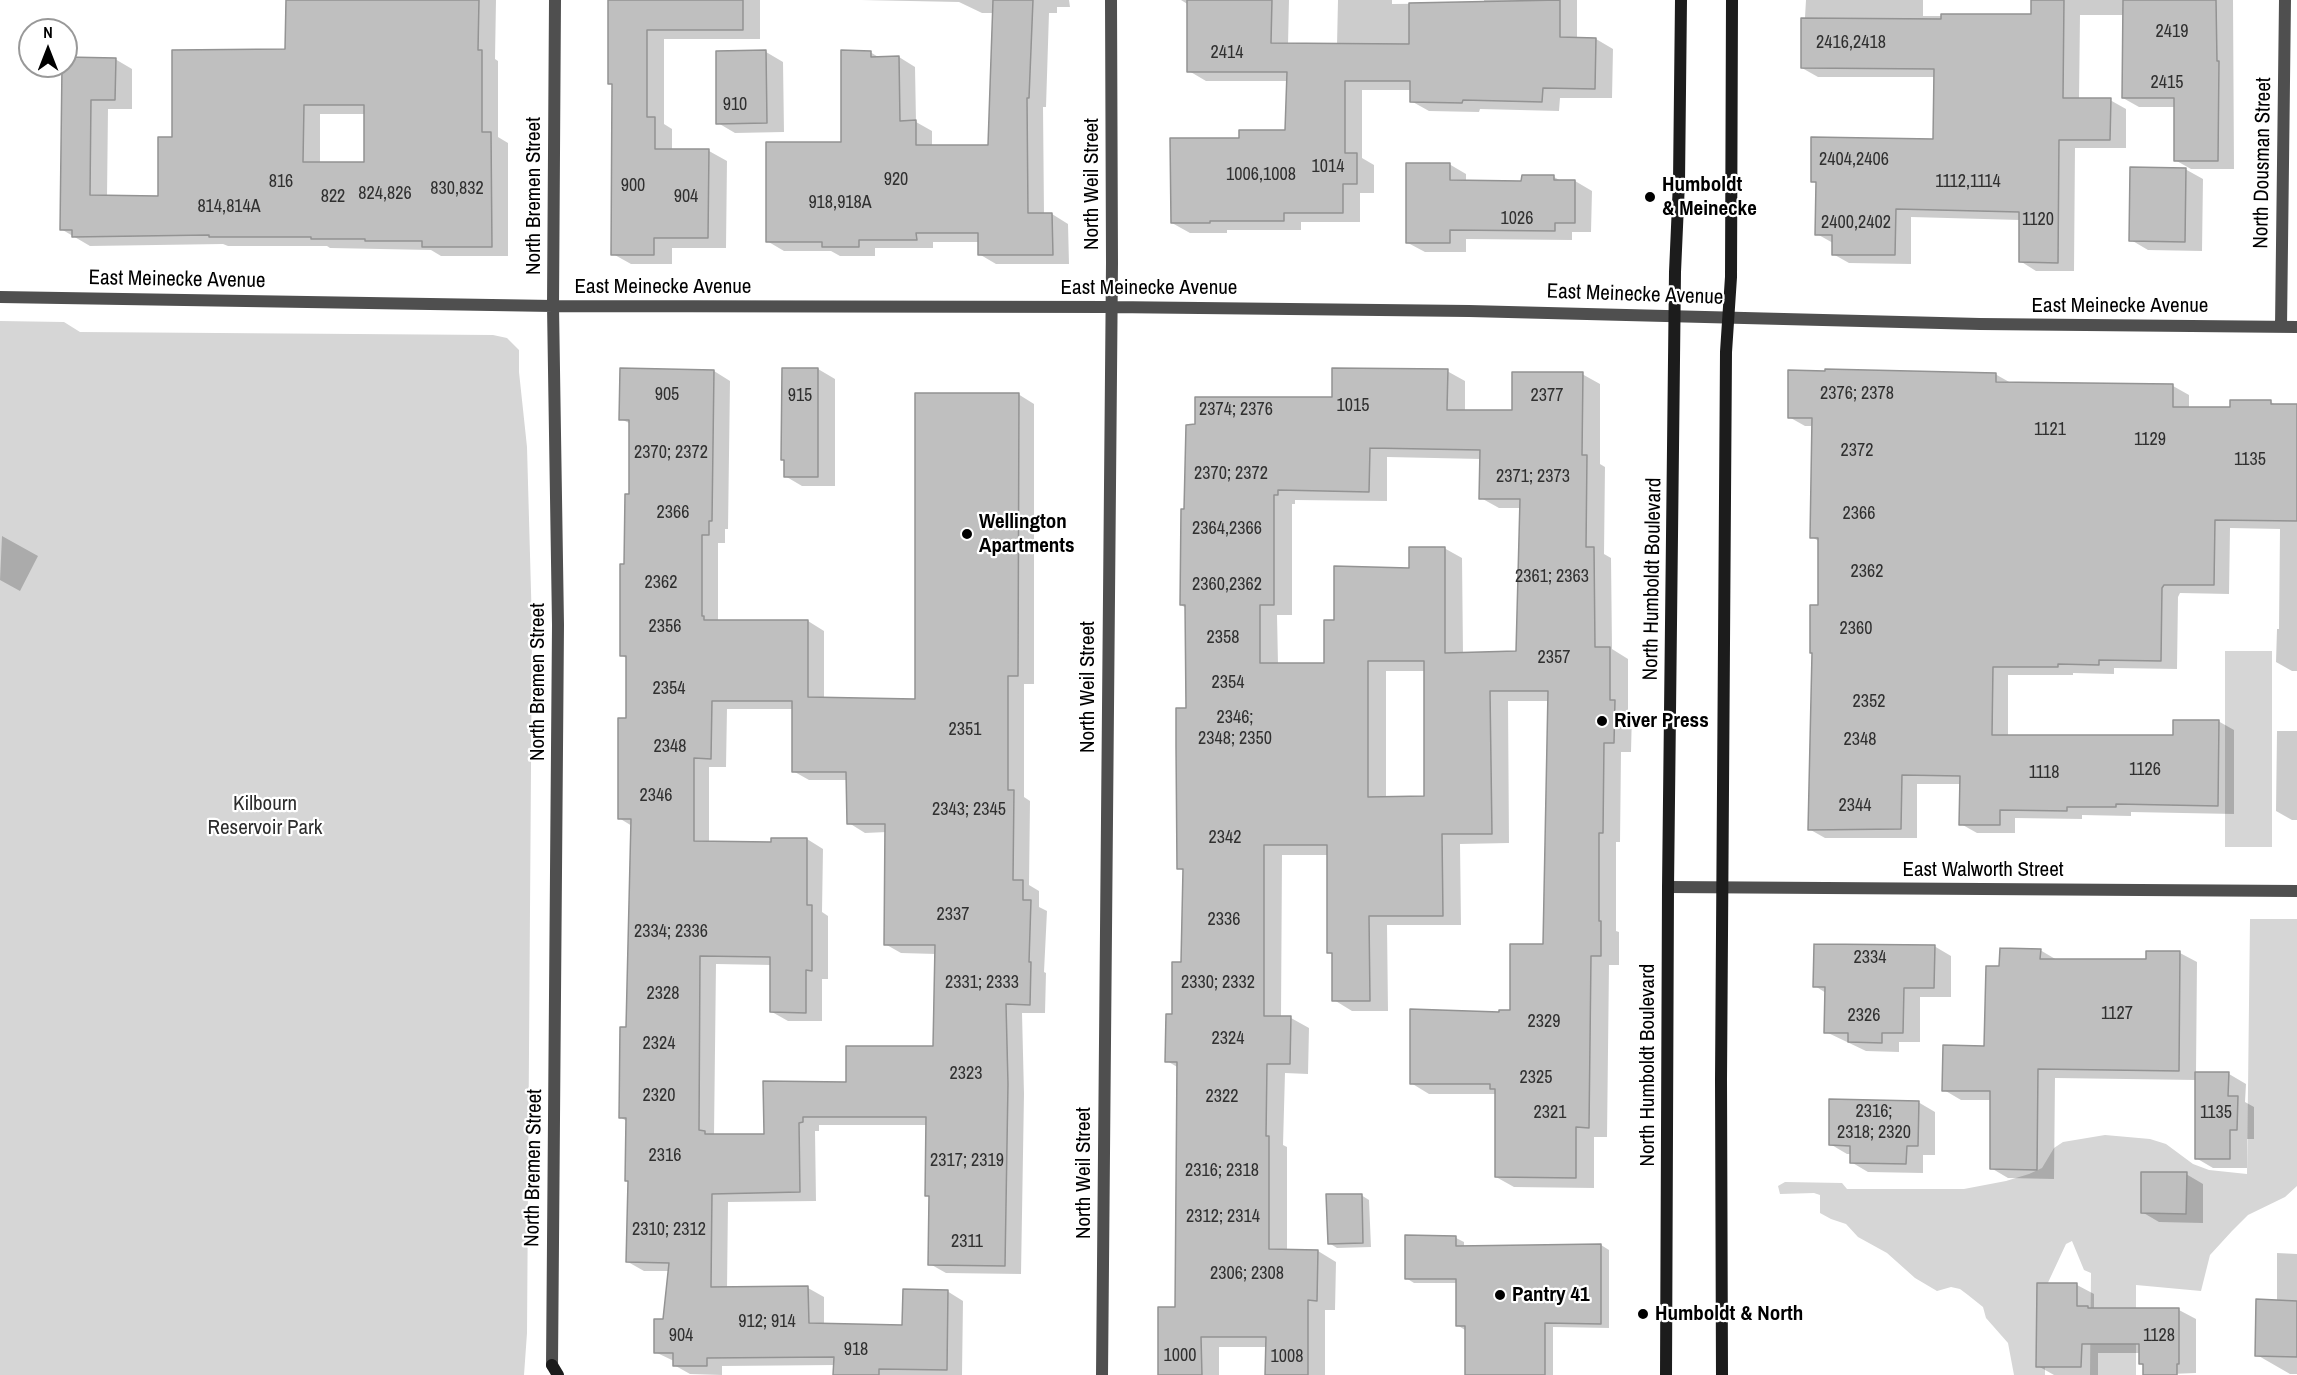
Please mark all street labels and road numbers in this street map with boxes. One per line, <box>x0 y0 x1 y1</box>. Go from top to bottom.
street label: North Dousman Street <box>2249 77 2277 249</box>
street label: North Bremen Street <box>521 117 547 275</box>
street label: North Weil Street <box>1079 118 1105 250</box>
street label: East Meinecke Avenue <box>88 266 266 294</box>
street label: East Meinecke Avenue <box>575 274 751 300</box>
street label: East Meinecke Avenue <box>1061 275 1237 301</box>
street label: East Meinecke Avenue <box>1546 279 1724 311</box>
street label: East Meinecke Avenue <box>2032 293 2208 319</box>
street label: North Humboldt Boulevard <box>1639 477 1667 681</box>
street label: North Bremen Street <box>525 603 551 761</box>
street label: North Weil Street <box>1075 621 1101 753</box>
street label: East Walworth Street <box>1902 857 2064 883</box>
street label: North Humboldt Boulevard <box>1635 964 1661 1166</box>
street label: North Bremen Street <box>520 1089 548 1247</box>
street label: North Weil Street <box>1071 1107 1097 1239</box>

